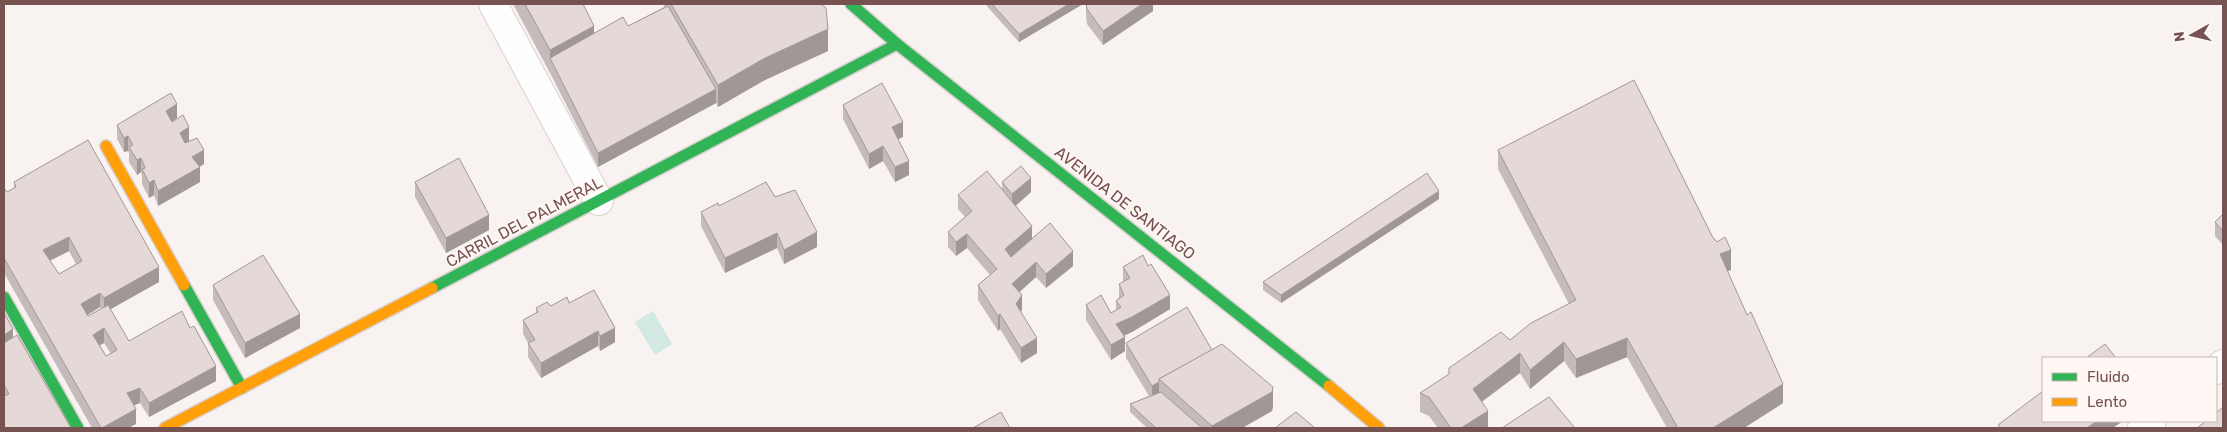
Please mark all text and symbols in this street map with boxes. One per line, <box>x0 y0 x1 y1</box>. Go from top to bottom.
north arrow <box>2167 10 2217 60</box>
text: N <box>2171 31 2189 43</box>
street label: AVENIDA DE SANTIAGO <box>1051 142 1199 264</box>
street label: CARRIL DEL PALMERAL <box>443 173 605 271</box>
legend <box>2042 357 2217 422</box>
text: Fluido <box>2087 368 2130 386</box>
text: Lento <box>2087 393 2127 411</box>

